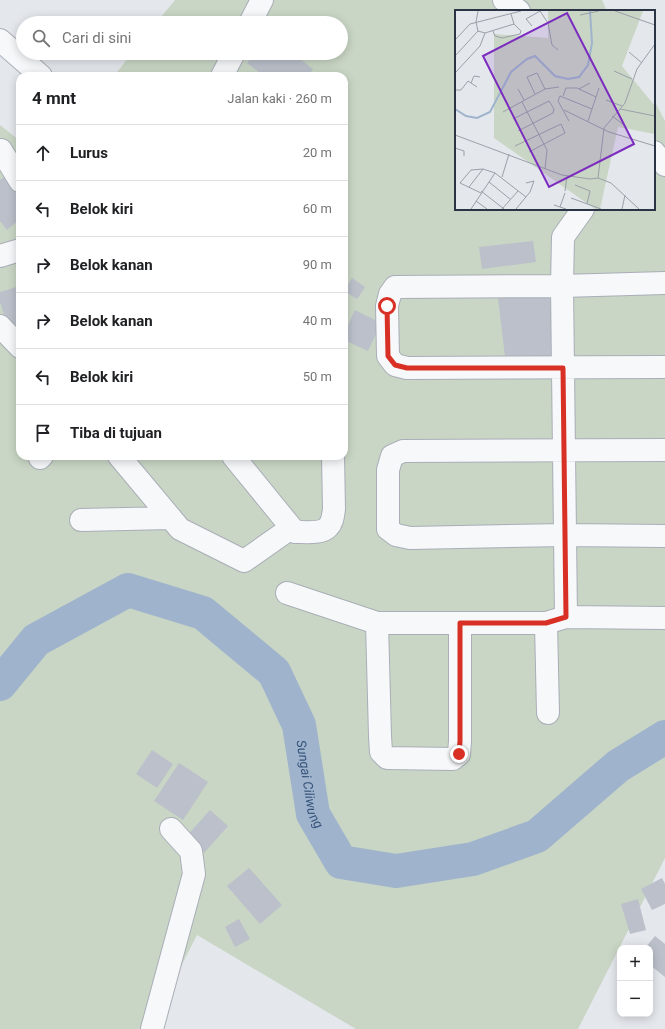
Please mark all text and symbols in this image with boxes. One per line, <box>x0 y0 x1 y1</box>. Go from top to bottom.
inset map <box>455 10 655 210</box>
search box <box>16 16 348 60</box>
icon: search <box>30 27 52 49</box>
text: Cari di sini <box>62 29 132 47</box>
text: 4 mnt <box>32 88 76 108</box>
text: Jalan kaki · 260 m <box>227 91 332 106</box>
icon: ahead <box>32 142 54 164</box>
text: Lurus <box>70 144 108 162</box>
text: 20 m <box>303 145 332 160</box>
icon: left <box>32 198 54 220</box>
text: Belok kiri <box>70 200 133 218</box>
text: 60 m <box>303 201 332 216</box>
icon: right <box>32 254 54 276</box>
text: Belok kanan <box>70 256 153 274</box>
text: 90 m <box>303 257 332 272</box>
route start <box>378 297 396 315</box>
icon: right <box>32 310 54 332</box>
text: Belok kanan <box>70 312 153 330</box>
text: 40 m <box>303 313 332 328</box>
icon: left <box>32 366 54 388</box>
text: Belok kiri <box>70 368 133 386</box>
text: 50 m <box>303 369 332 384</box>
icon: arrive <box>32 422 54 444</box>
text: Tiba di tujuan <box>70 424 162 442</box>
water label: Sungai Ciliwung <box>293 739 327 831</box>
route end <box>450 745 468 763</box>
map controls <box>617 945 653 1017</box>
button: + <box>617 945 653 981</box>
button: − <box>617 981 653 1017</box>

